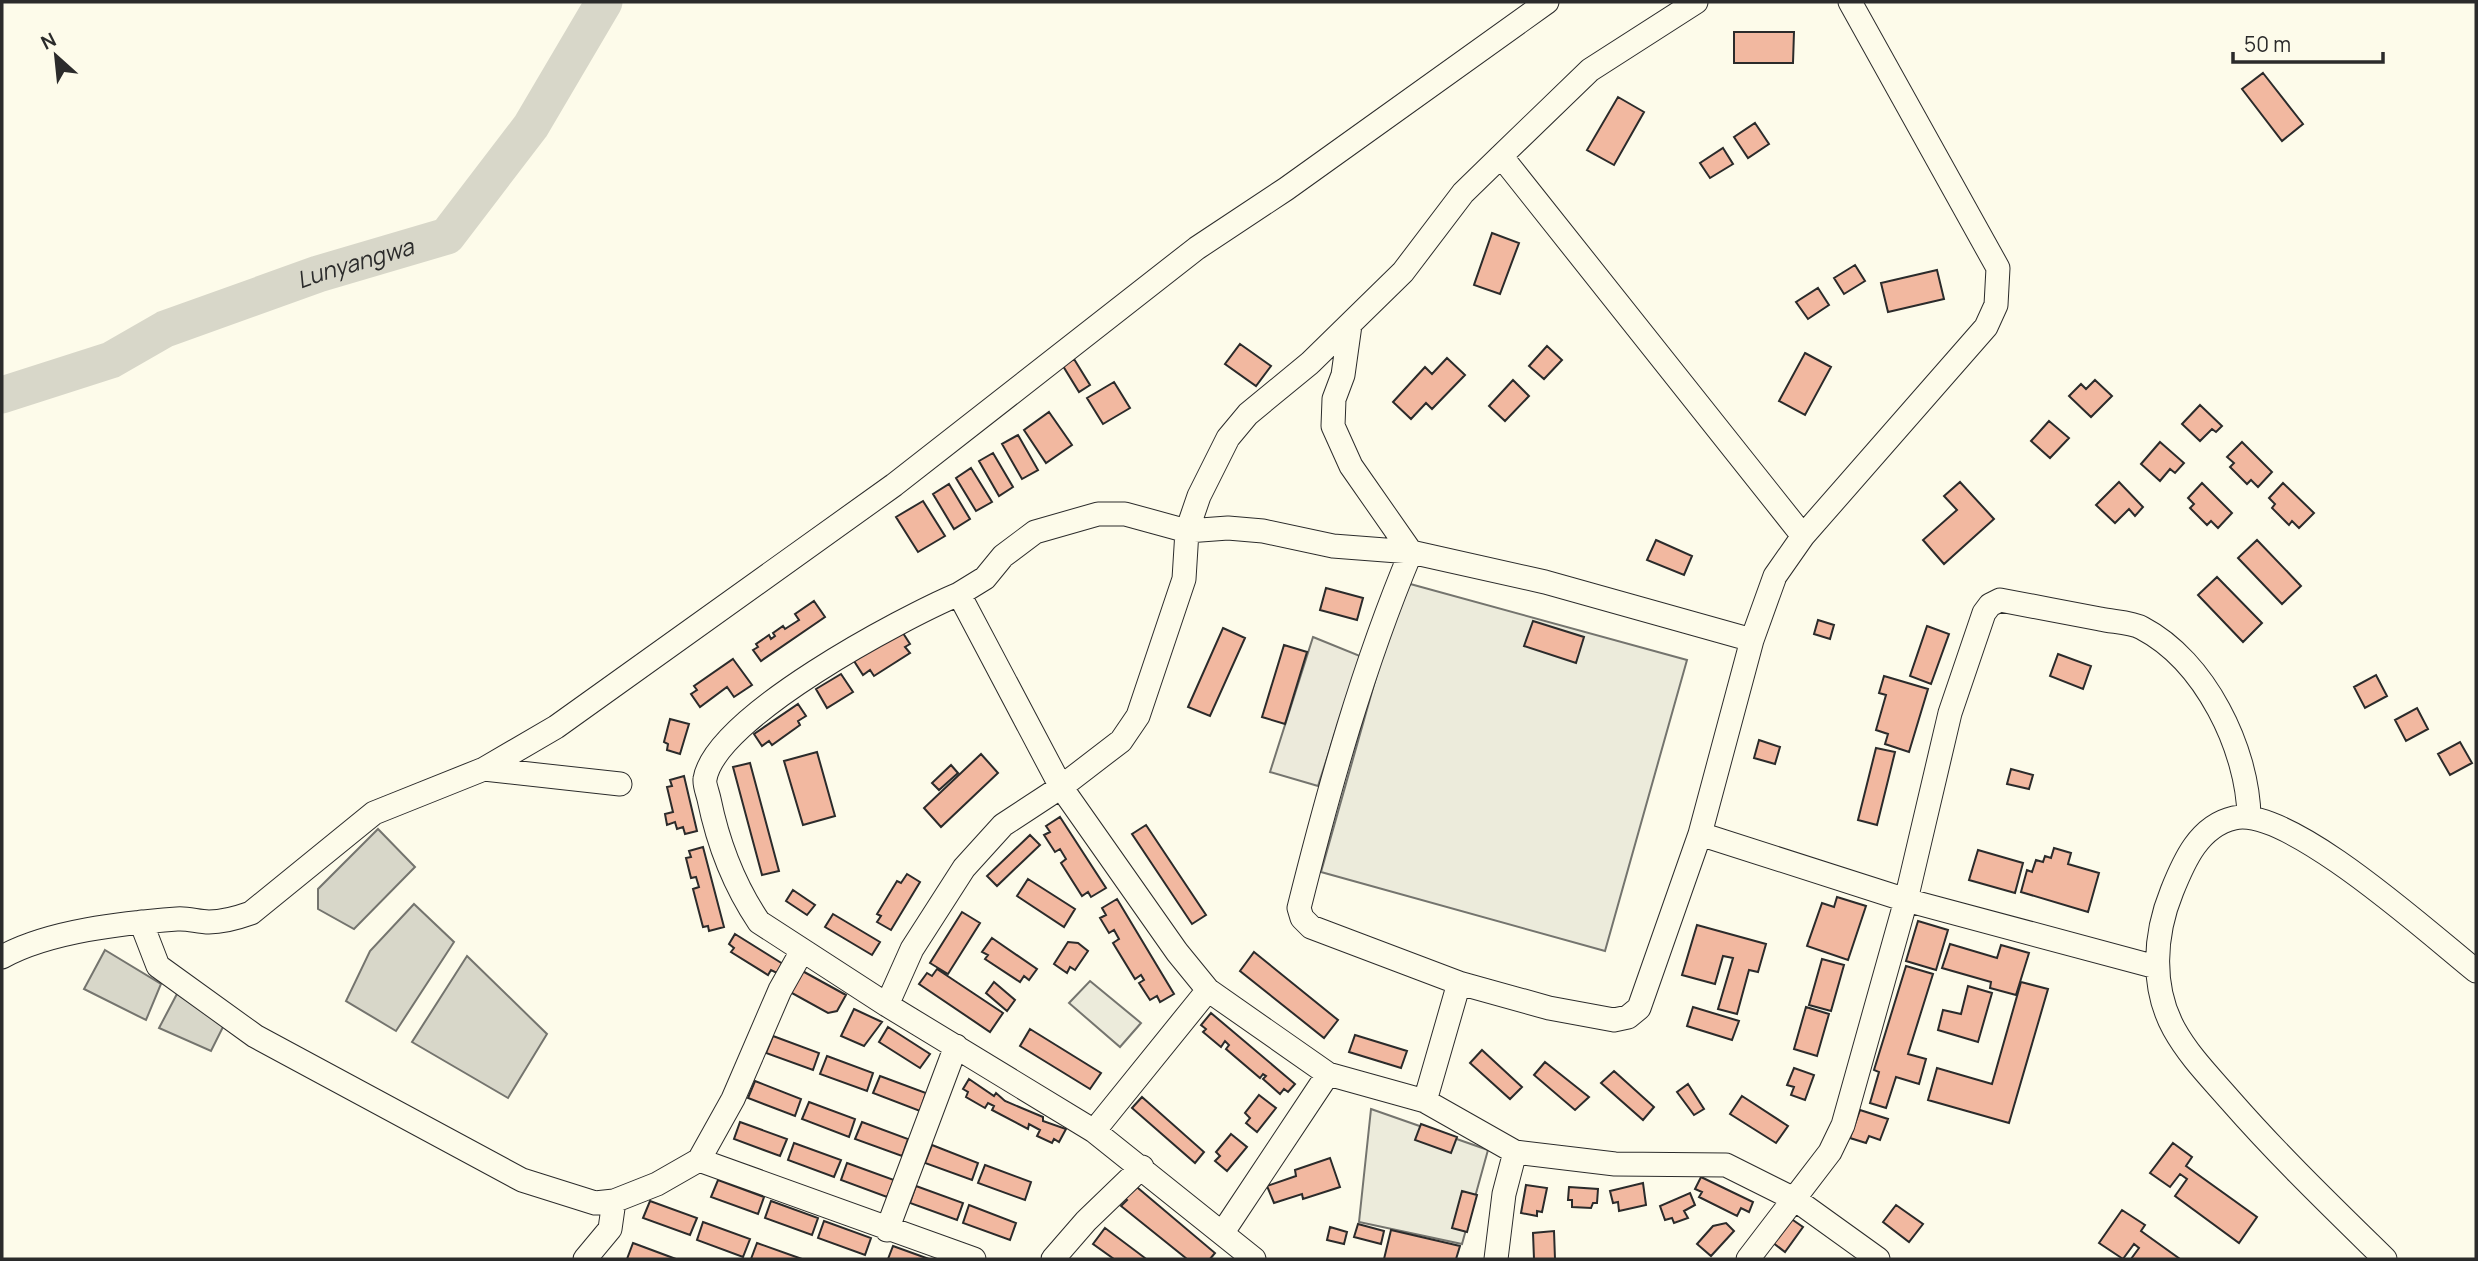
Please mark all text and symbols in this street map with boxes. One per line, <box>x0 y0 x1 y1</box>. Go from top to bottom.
north arrow <box>21 21 91 91</box>
scale bar <box>2233 21 2384 65</box>
text: N <box>36 26 60 56</box>
text: 50 m <box>2244 30 2291 58</box>
water label: Lunyangwa <box>292 229 418 295</box>

